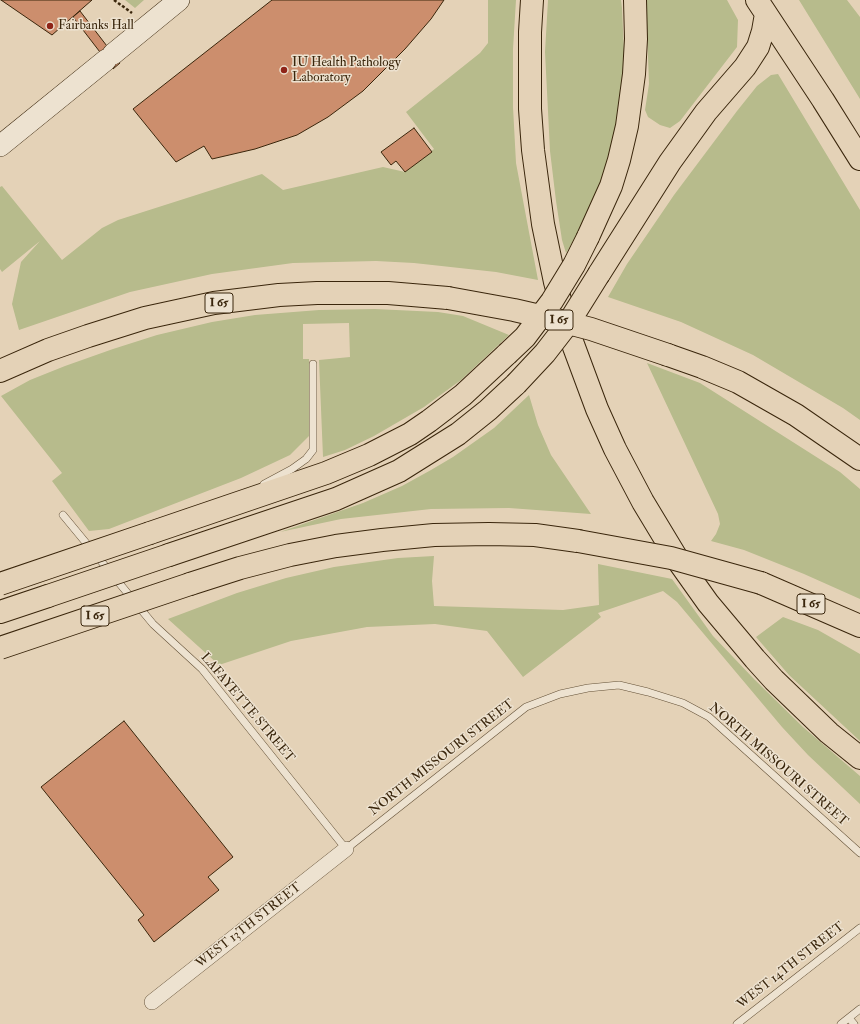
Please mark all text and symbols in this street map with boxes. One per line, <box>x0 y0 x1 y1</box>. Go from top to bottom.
place label: Fairbanks Hall <box>58 18 134 34</box>
marker: Fairbanks Hall <box>45 21 55 31</box>
place label: IU Health Pathology Laboratory <box>292 55 401 86</box>
marker: IU Health Pathology Laboratory <box>279 65 289 75</box>
road number: I 65 <box>205 293 233 313</box>
road number: I 65 <box>545 310 573 330</box>
road number: I 65 <box>797 594 825 614</box>
road number: I 65 <box>81 606 109 626</box>
street label: LAFAYETTE STREET <box>197 650 297 766</box>
street label: NORTH MISSOURI STREET <box>366 697 518 819</box>
street label: NORTH MISSOURI STREET <box>705 700 851 830</box>
street label: WEST 13TH STREET <box>193 880 305 972</box>
street label: WEST 14TH STREET <box>734 919 848 1013</box>

